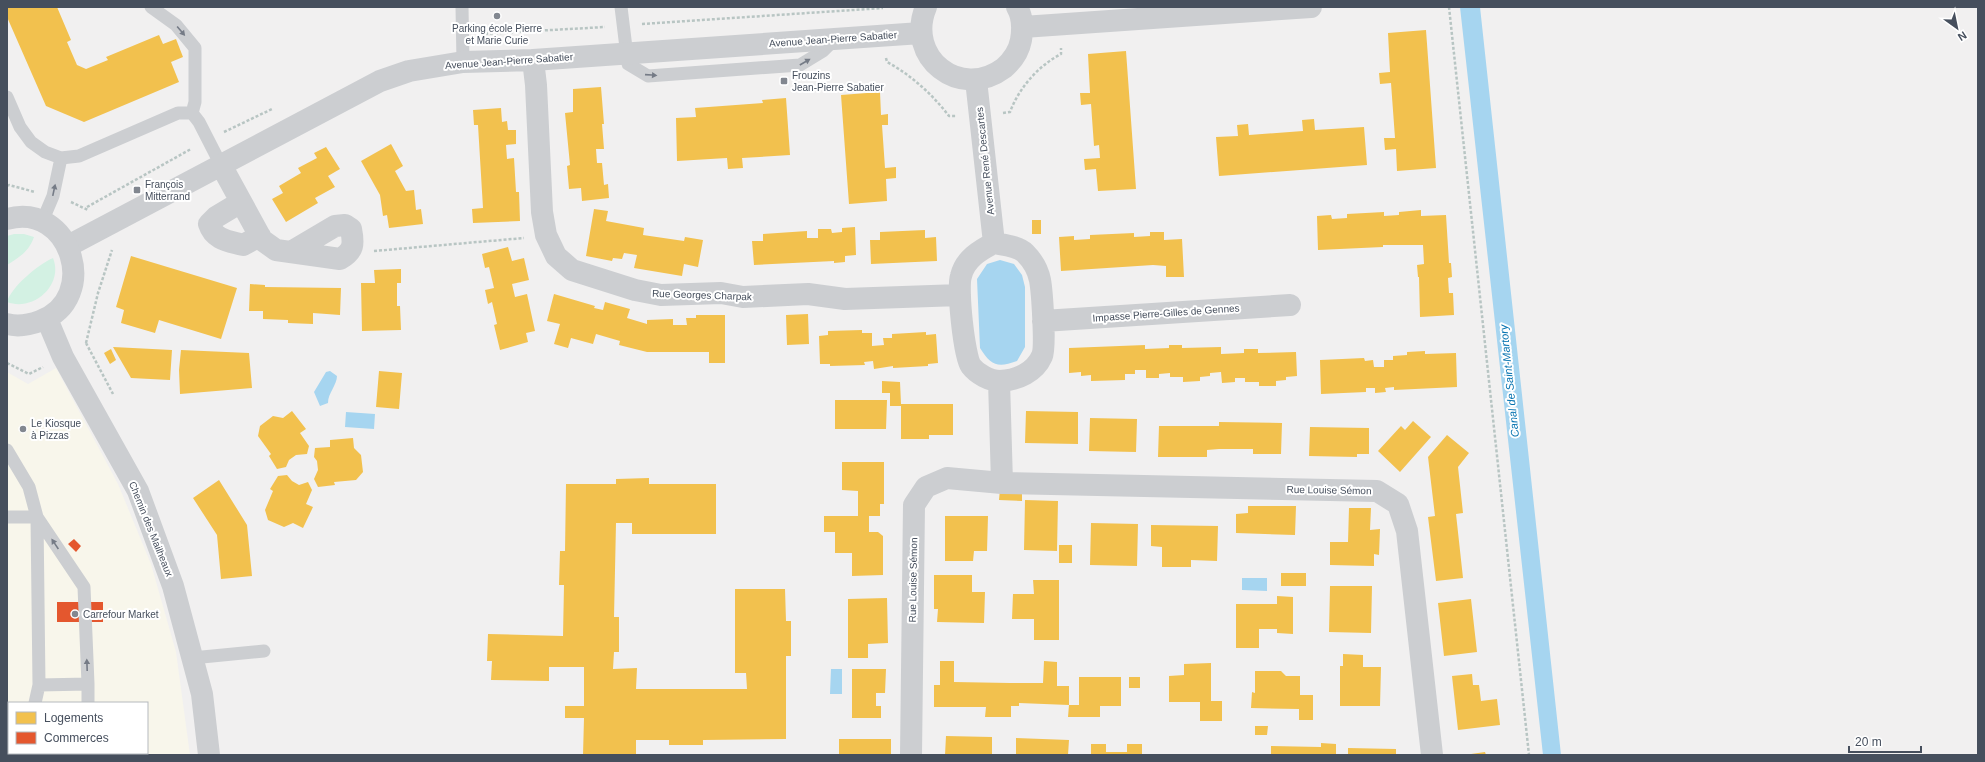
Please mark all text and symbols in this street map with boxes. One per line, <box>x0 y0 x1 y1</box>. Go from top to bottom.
north arrow <box>1937 8 1977 48</box>
marker: Parking école Pierre et Marie Curie <box>492 11 502 21</box>
place label: Parking école Pierre et Marie Curie <box>452 23 542 46</box>
one-way arrow <box>177 25 186 36</box>
street label: Avenue Jean-Pierre Sabatier <box>769 29 898 49</box>
text: N <box>1956 29 1969 44</box>
street label: Avenue Jean-Pierre Sabatier <box>445 51 574 71</box>
one-way arrow <box>799 58 811 65</box>
place label: Frouzins Jean-Pierre Sabatier <box>792 70 884 93</box>
one-way arrow <box>645 72 658 79</box>
marker: Frouzins Jean-Pierre Sabatier <box>779 76 789 86</box>
street label: Avenue René Descartes <box>974 107 996 215</box>
place label: François Mitterrand <box>145 179 190 202</box>
one-way arrow <box>51 184 57 197</box>
marker: François Mitterrand <box>132 185 142 195</box>
street label: Rue Georges Charpak <box>652 288 753 302</box>
street label: Impasse Pierre-Gilles de Gennes <box>1092 302 1240 324</box>
water label: Canal de Saint-Martory <box>1497 323 1521 438</box>
place label: Le Kiosque à Pizzas <box>31 418 81 441</box>
marker: Le Kiosque à Pizzas <box>18 424 28 434</box>
street label: Chemin des Mailheaux <box>127 480 175 578</box>
street label: Rue Louise Sémon <box>1286 484 1372 496</box>
street label: Rue Louise Sémon <box>907 537 919 623</box>
one-way arrow <box>51 539 59 549</box>
marker: Carrefour Market <box>70 609 80 619</box>
place label: Carrefour Market <box>83 609 159 620</box>
one-way arrow <box>84 658 90 671</box>
legend <box>8 702 148 754</box>
text: Logements <box>44 711 103 725</box>
scale bar <box>1849 728 1921 754</box>
text: Commerces <box>44 731 109 745</box>
text: 20 m <box>1855 735 1882 749</box>

